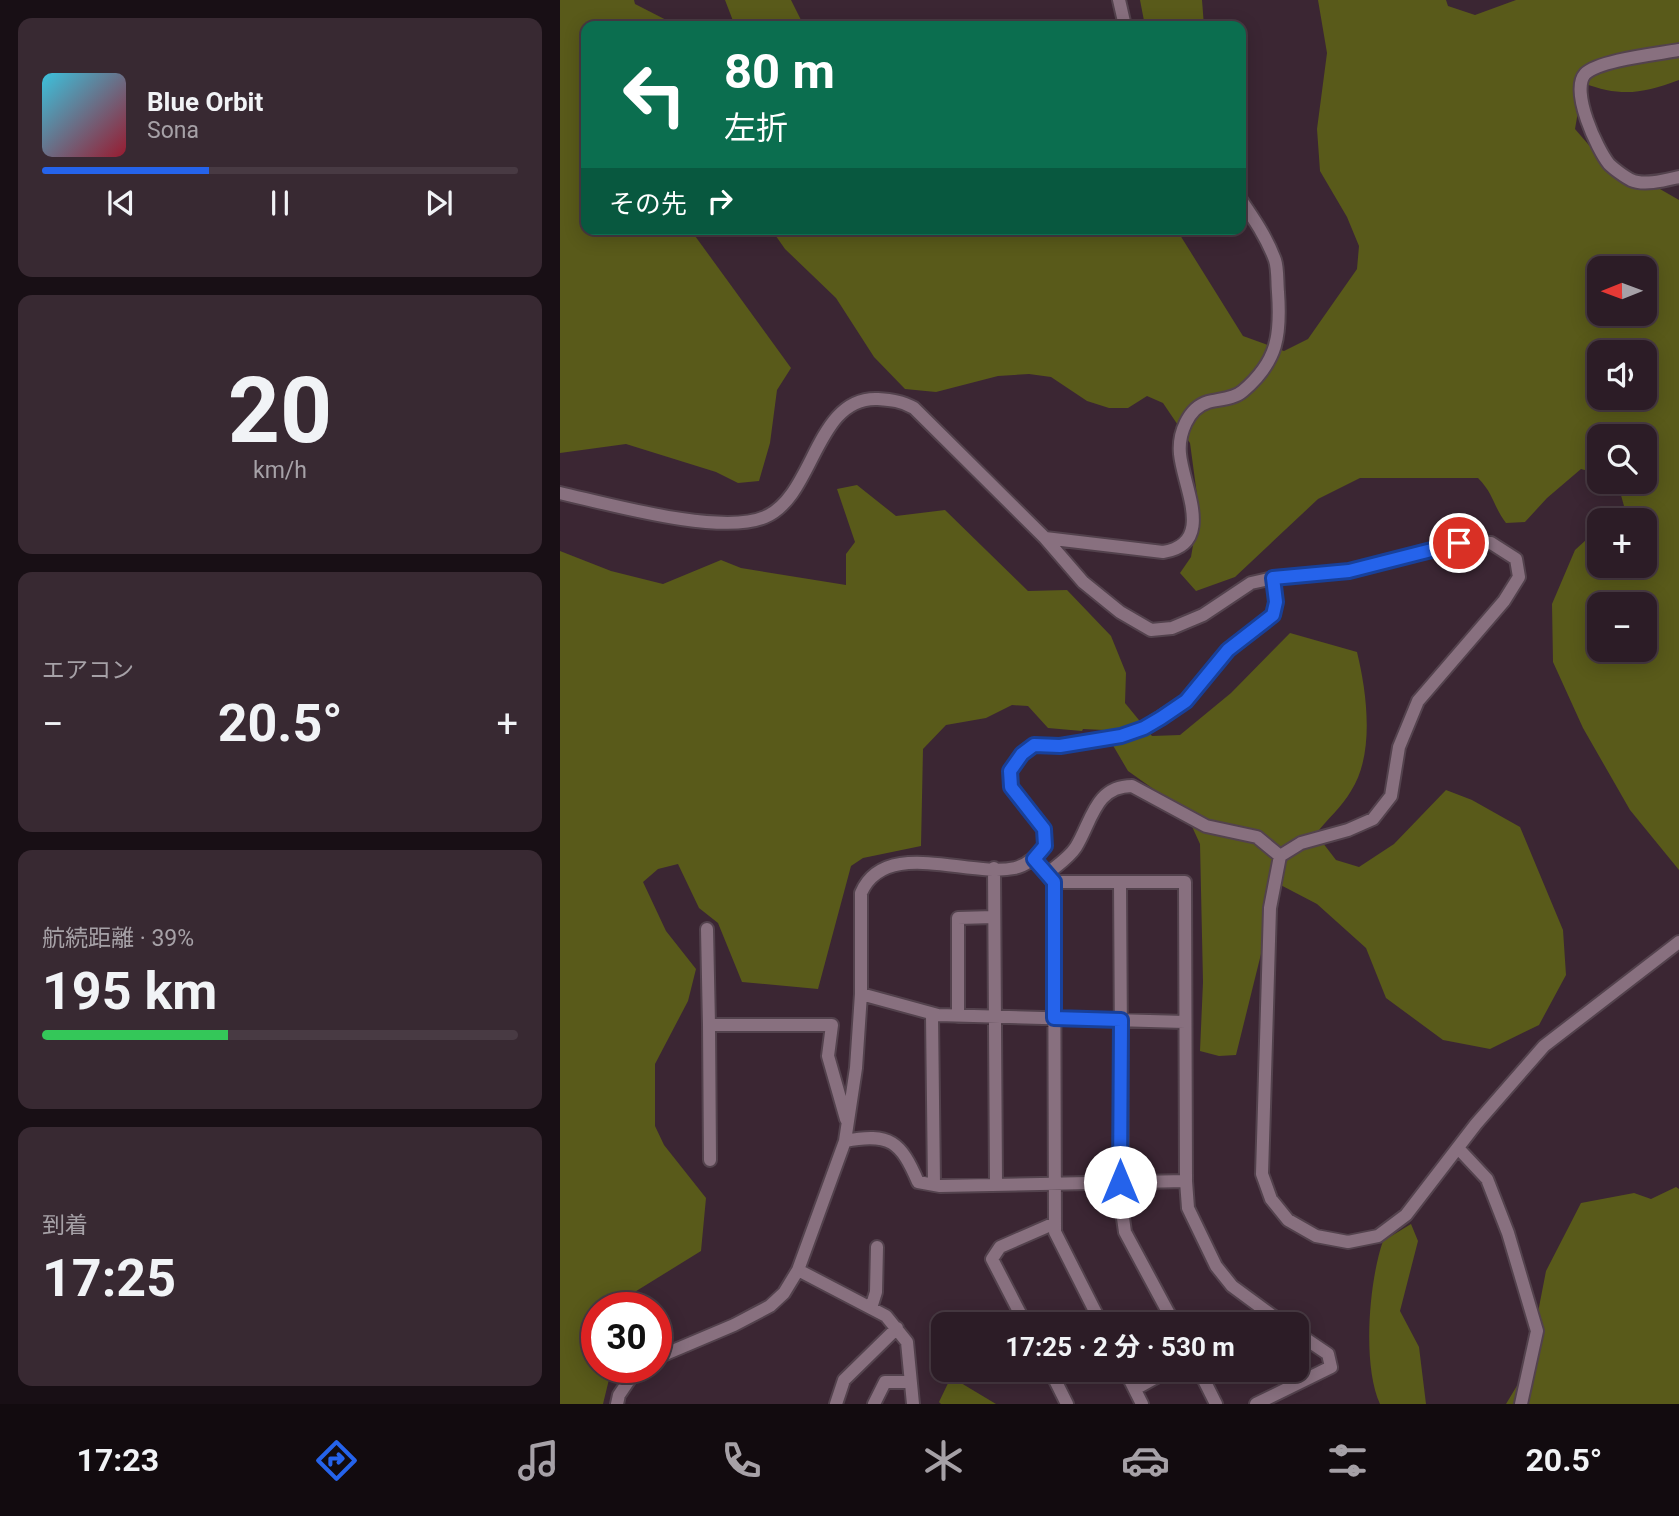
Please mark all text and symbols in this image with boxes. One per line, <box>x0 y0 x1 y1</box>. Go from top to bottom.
text: 80 m <box>724 43 835 100</box>
icon: left <box>609 49 700 140</box>
text: Blue Orbit <box>147 87 263 117</box>
text: 左折 <box>724 109 788 147</box>
text: Sona <box>147 117 199 144</box>
icon: right <box>701 182 739 220</box>
icon: previous <box>102 184 140 222</box>
icon: pause <box>261 184 299 222</box>
icon: next <box>420 184 458 222</box>
text: その先 <box>609 189 687 219</box>
north arrow <box>1587 256 1657 326</box>
map controls <box>1587 256 1657 662</box>
button: sound <box>1587 340 1657 410</box>
text: 20 <box>228 358 332 464</box>
button: search <box>1587 424 1657 494</box>
text: km/h <box>253 457 307 484</box>
button: + <box>1587 508 1657 578</box>
pin <box>1429 513 1489 573</box>
icon: arrive <box>1440 524 1478 562</box>
button: − <box>1587 592 1657 662</box>
text: エアコン <box>42 657 134 684</box>
text: 20.5° <box>218 693 343 754</box>
text: − <box>42 702 64 746</box>
text: + <box>496 702 518 746</box>
text: 航続距離 · 39% <box>42 925 194 952</box>
text: 195 km <box>42 961 217 1022</box>
position arrow <box>1083 1145 1157 1219</box>
text: 到着 <box>42 1212 88 1239</box>
text: 17:25 <box>42 1248 176 1309</box>
speed limit sign: 30 <box>581 1292 672 1383</box>
text: 17:25 · 2 分 · 530 m <box>1005 1332 1235 1362</box>
icon: directions <box>312 1436 361 1485</box>
icon: music <box>514 1436 563 1485</box>
icon: phone <box>717 1436 766 1485</box>
icon: climate <box>919 1436 968 1485</box>
icon: car <box>1121 1436 1170 1485</box>
icon: filters <box>1323 1436 1372 1485</box>
text: 17:23 <box>77 1441 159 1479</box>
text: 20.5° <box>1525 1441 1602 1479</box>

